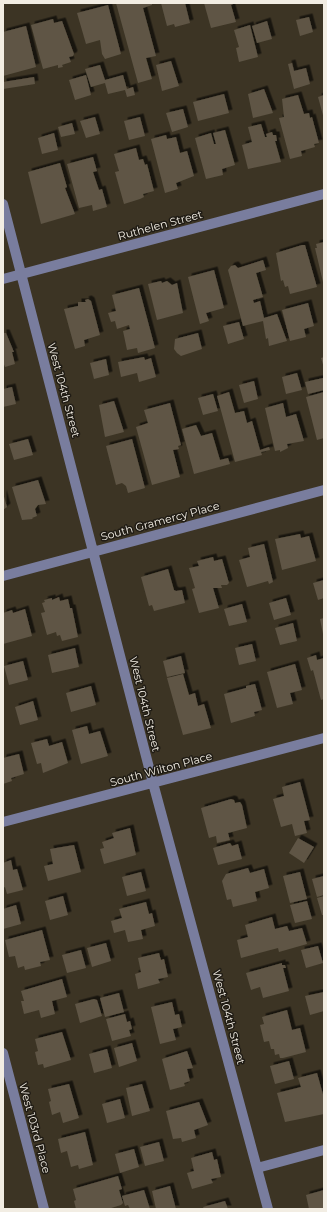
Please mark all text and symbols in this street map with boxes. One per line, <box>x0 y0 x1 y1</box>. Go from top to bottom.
street label: Ruthelen Street <box>116 207 204 243</box>
street label: West 104th Street <box>45 341 84 439</box>
street label: South Gramercy Place <box>99 498 221 544</box>
street label: West 104th Street <box>126 655 164 754</box>
street label: South Wilton Place <box>108 749 214 789</box>
street label: West 104th Street <box>210 968 249 1066</box>
street label: West 103rd Place <box>16 1081 54 1175</box>

